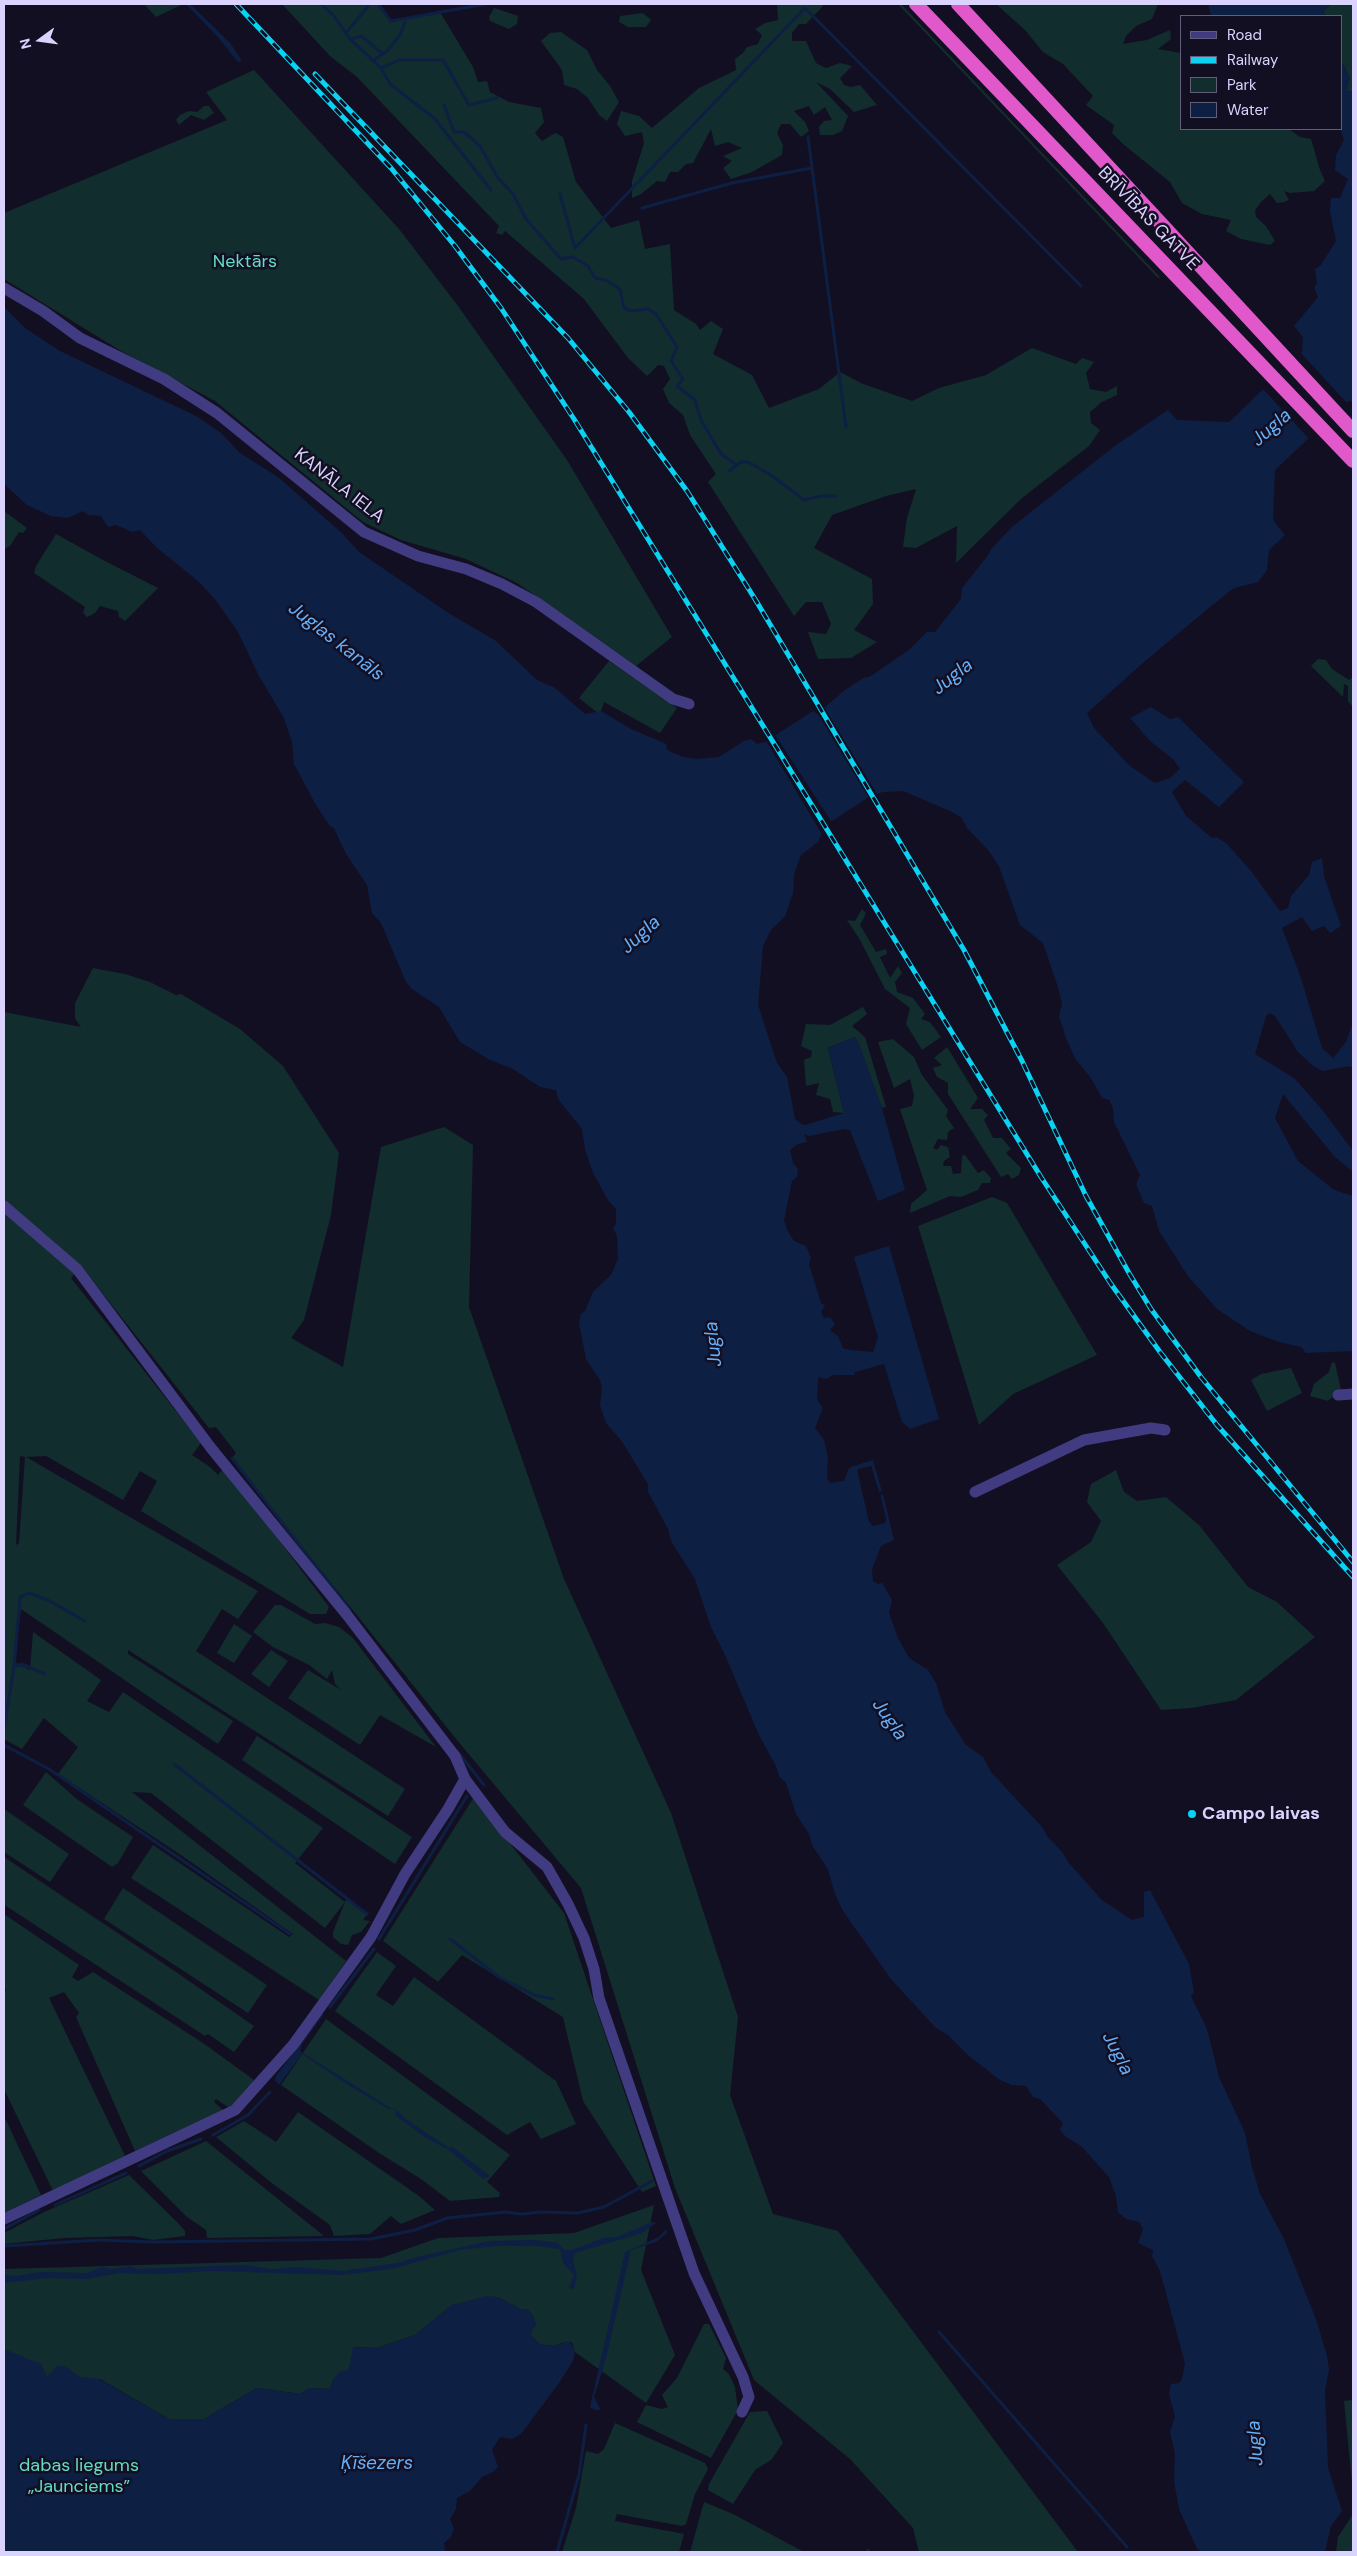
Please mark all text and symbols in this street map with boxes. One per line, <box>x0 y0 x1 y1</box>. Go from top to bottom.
north arrow <box>15 15 65 65</box>
legend <box>1180 15 1342 130</box>
text: Road <box>1227 25 1262 45</box>
text: N <box>15 36 35 51</box>
text: Railway <box>1227 50 1278 70</box>
text: Park <box>1227 75 1257 95</box>
text: Water <box>1227 100 1268 120</box>
street label: BRĪVĪBAS GATVE <box>1093 162 1203 276</box>
park label: Nektārs <box>213 251 277 273</box>
water label: Jugla <box>1247 404 1297 452</box>
street label: KANĀLA IELA <box>289 444 389 528</box>
water label: Juglas kanāls <box>283 597 389 687</box>
water label: Jugla <box>928 654 978 700</box>
water label: Jugla <box>616 911 666 959</box>
water label: Jugla <box>700 1320 728 1368</box>
water label: Jugla <box>867 1695 911 1745</box>
place label: Campo laivas <box>1202 1803 1320 1825</box>
marker: Campo laivas <box>1186 1808 1198 1820</box>
water label: Jugla <box>1097 2029 1137 2079</box>
water label: Jugla <box>1243 2420 1269 2466</box>
water label: Ķīšezers <box>341 2453 413 2475</box>
park label: dabas liegums „Jaunciems” <box>19 2455 139 2498</box>

